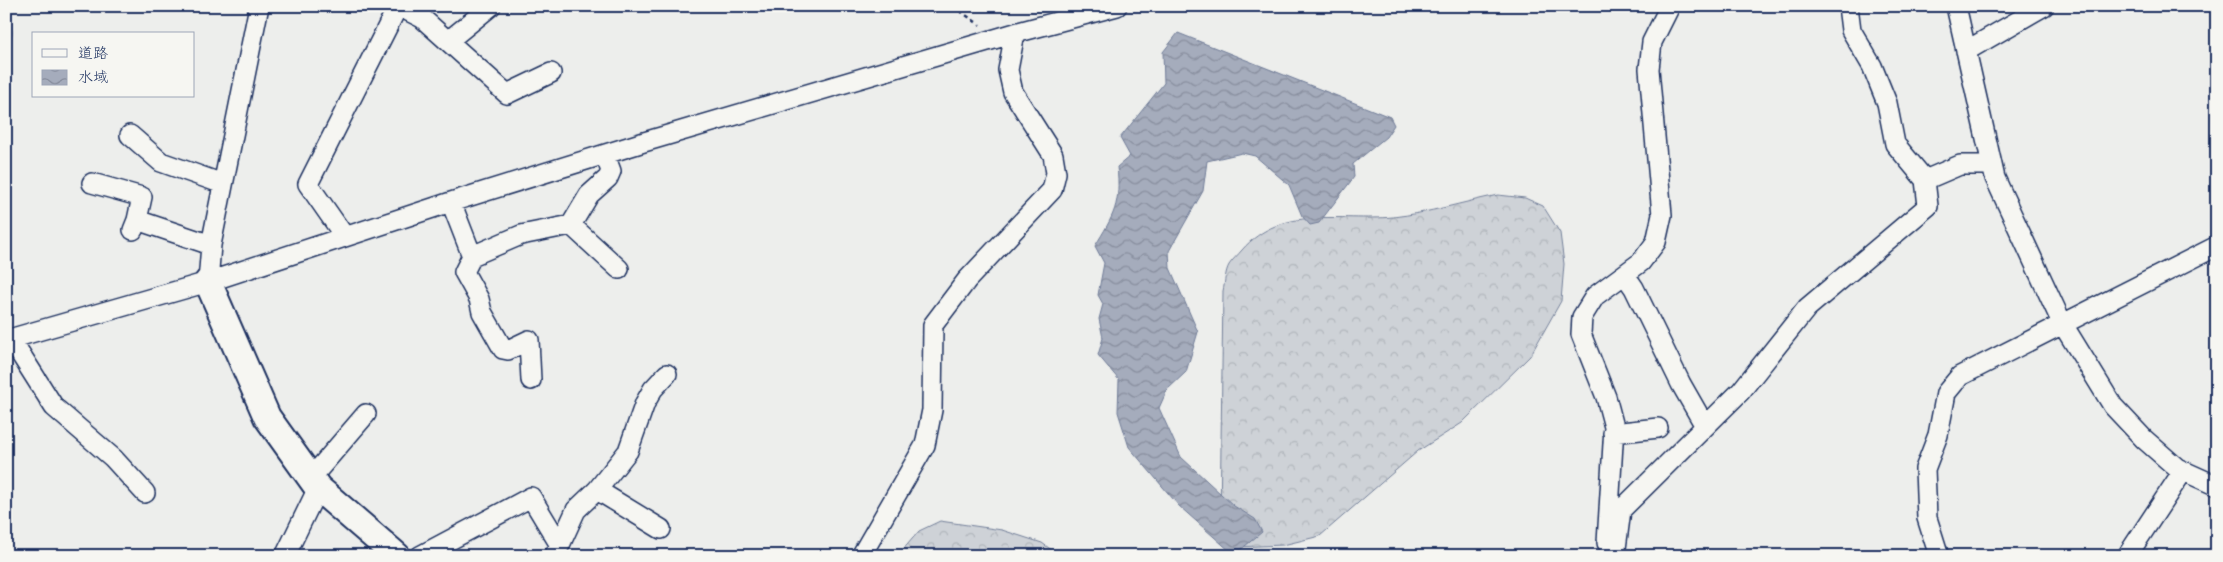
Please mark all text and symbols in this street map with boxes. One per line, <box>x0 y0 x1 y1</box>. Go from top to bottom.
legend <box>32 32 195 98</box>
text: 道路 <box>78 44 108 64</box>
text: 水域 <box>78 68 108 88</box>

